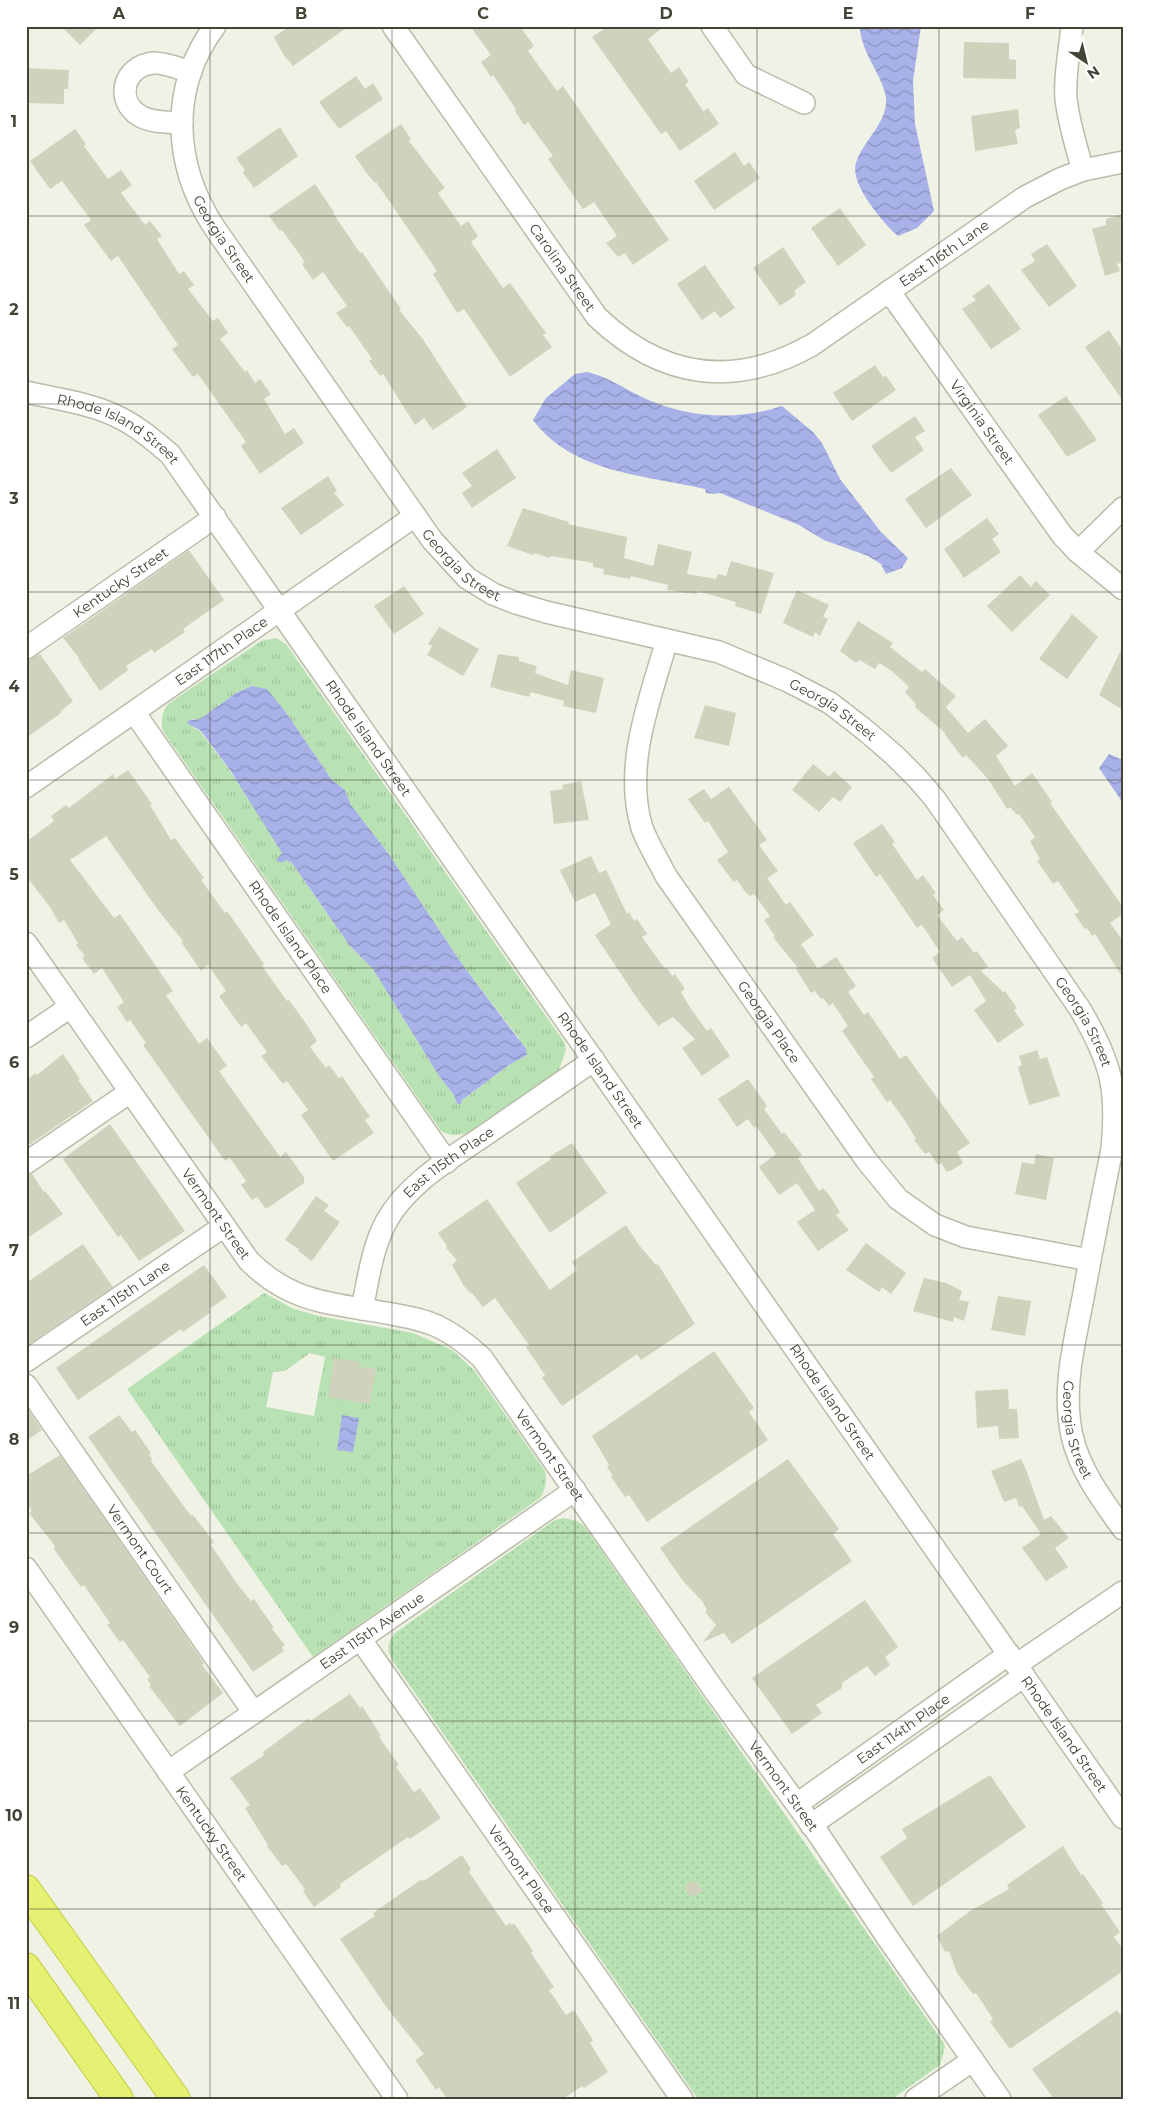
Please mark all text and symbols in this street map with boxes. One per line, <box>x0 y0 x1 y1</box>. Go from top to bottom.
text: A <box>112 4 126 23</box>
text: B <box>295 4 307 23</box>
text: C <box>477 4 489 23</box>
text: D <box>659 4 673 23</box>
text: E <box>843 4 853 23</box>
text: F <box>1025 4 1035 23</box>
north arrow <box>1062 38 1112 88</box>
text: N <box>1084 62 1103 83</box>
text: 1 <box>11 112 17 131</box>
street label: Georgia Street <box>189 192 259 287</box>
street label: East 116th Lane <box>895 216 993 291</box>
street label: Carolina Street <box>525 220 600 315</box>
text: 2 <box>9 300 19 319</box>
street label: Virginia Street <box>946 376 1018 468</box>
street label: Rhode Island Street <box>55 390 184 468</box>
text: 3 <box>8 489 19 508</box>
street label: Georgia Street <box>418 525 503 605</box>
street label: Kentucky Street <box>69 543 172 622</box>
street label: East 117th Place <box>171 612 271 690</box>
street label: Georgia Street <box>786 674 880 745</box>
street label: Rhode Island Street <box>321 676 416 800</box>
text: 4 <box>8 677 20 696</box>
text: 5 <box>9 865 19 884</box>
street label: Rhode Island Place <box>245 877 336 997</box>
street label: Georgia Street <box>1051 973 1116 1069</box>
street label: Georgia Place <box>734 977 804 1067</box>
street label: Rhode Island Street <box>553 1008 647 1132</box>
text: 6 <box>9 1053 19 1072</box>
street label: East 115th Place <box>399 1123 497 1202</box>
street label: Vermont Street <box>178 1165 255 1264</box>
text: 7 <box>9 1241 19 1260</box>
street label: East 115th Lane <box>77 1256 174 1330</box>
street label: Rhode Island Street <box>785 1340 879 1464</box>
street label: Georgia Street <box>1059 1380 1097 1483</box>
street label: Vermont Street <box>512 1406 588 1505</box>
text: 8 <box>9 1430 19 1449</box>
street label: Vermont Court <box>103 1501 178 1598</box>
street label: East 115th Avenue <box>316 1588 428 1673</box>
text: 9 <box>9 1618 19 1637</box>
street label: Rhode Island Street <box>1017 1672 1111 1796</box>
street label: East 114th Place <box>853 1690 953 1768</box>
street label: Vermont Street <box>745 1737 823 1835</box>
street label: Kentucky Street <box>172 1782 251 1885</box>
text: 10 <box>5 1806 23 1825</box>
street label: Vermont Place <box>484 1822 559 1917</box>
text: 11 <box>8 1994 20 2013</box>

